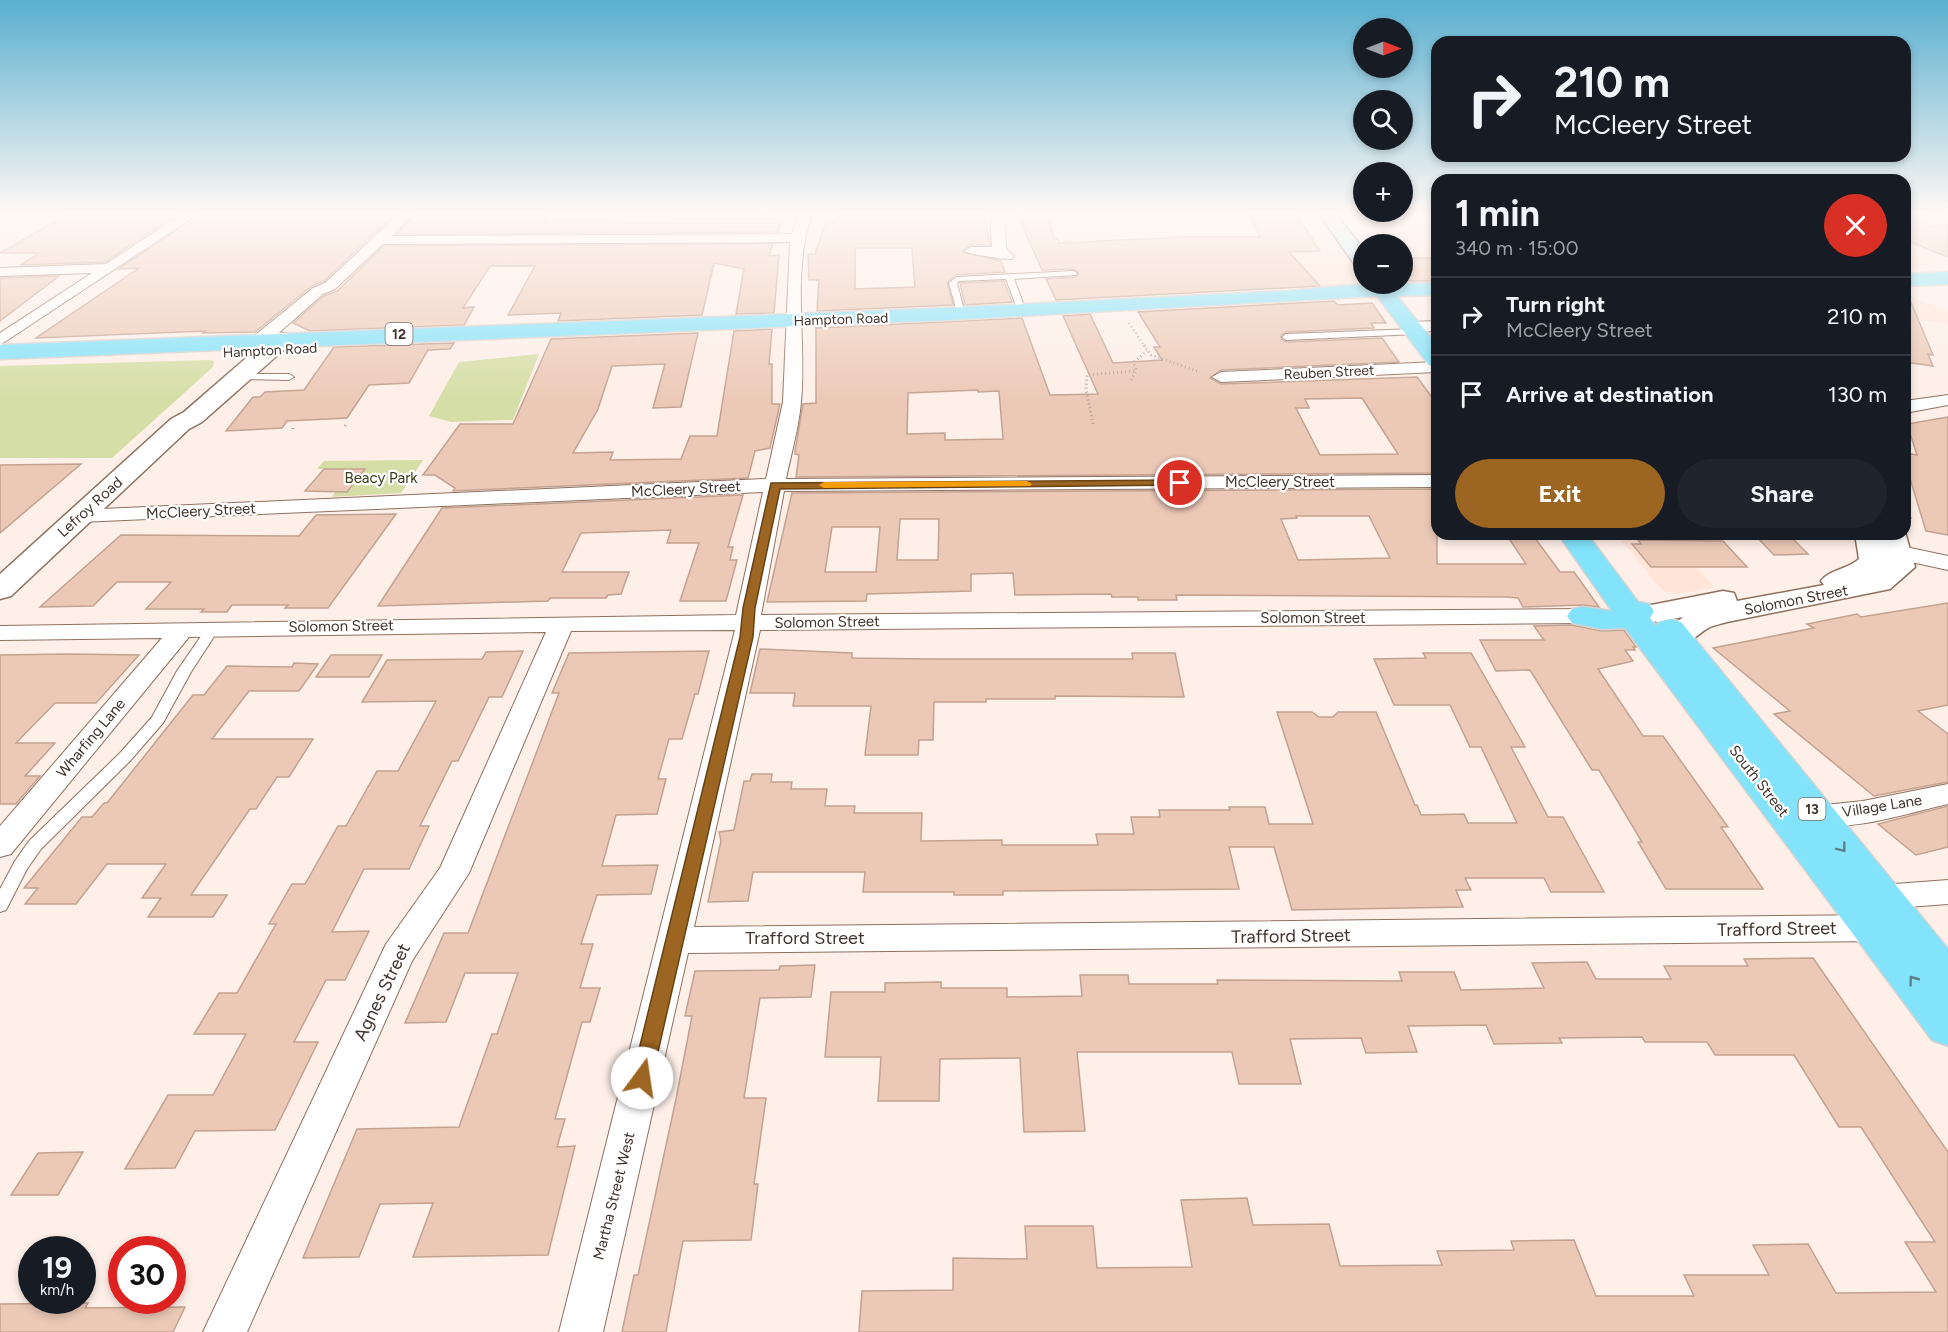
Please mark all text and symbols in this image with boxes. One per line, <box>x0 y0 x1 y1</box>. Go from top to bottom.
north arrow <box>1353 18 1413 78</box>
map controls <box>1353 18 1413 294</box>
text: 210 m <box>1554 57 1670 108</box>
icon: right <box>1455 60 1533 138</box>
button: search <box>1353 90 1413 150</box>
text: McCleery Street <box>1554 108 1752 141</box>
button: + <box>1353 162 1413 222</box>
text: 1 min <box>1455 192 1540 235</box>
button: close <box>1824 194 1887 257</box>
button: − <box>1353 234 1413 294</box>
text: 340 m · 15:00 <box>1455 236 1579 260</box>
text: Turn right <box>1506 291 1605 318</box>
icon: right <box>1455 300 1488 333</box>
text: 210 m <box>1827 303 1887 330</box>
street label: Hampton Road <box>793 309 889 330</box>
text: McCleery Street <box>1506 318 1653 342</box>
road number: 12 <box>386 323 412 345</box>
street label: Hampton Road <box>222 340 318 361</box>
street label: Reuben Street <box>1283 362 1375 383</box>
icon: arrive <box>1455 378 1488 411</box>
text: Arrive at destination <box>1506 381 1714 408</box>
text: 130 m <box>1828 381 1887 408</box>
pin <box>1154 457 1205 508</box>
button: Exit <box>1455 459 1665 528</box>
button: Share <box>1677 459 1887 528</box>
icon: arrive <box>1163 466 1196 499</box>
park label: Beacy Park <box>344 469 418 487</box>
street label: Lefroy Road <box>54 473 126 541</box>
street label: McCleery Street <box>1225 473 1335 491</box>
street label: McCleery Street <box>631 477 742 501</box>
street label: McCleery Street <box>146 499 257 523</box>
street label: Solomon Street <box>1743 581 1850 619</box>
street label: Solomon Street <box>1260 609 1366 627</box>
street label: Solomon Street <box>774 612 880 632</box>
street label: Solomon Street <box>288 616 394 636</box>
street label: Wharfing Lane <box>53 695 129 781</box>
street label: South Street <box>1725 742 1793 821</box>
street label: Village Lane <box>1841 791 1923 821</box>
road number: 13 <box>1798 798 1826 820</box>
one-way arrow <box>1835 842 1846 853</box>
street label: Trafford Street <box>1717 917 1837 941</box>
street label: Trafford Street <box>1231 924 1351 948</box>
street label: Trafford Street <box>745 927 865 949</box>
street label: Agnes Street <box>349 939 415 1044</box>
one-way arrow <box>1909 975 1920 986</box>
position arrow <box>610 1046 674 1110</box>
street label: Martha Street West <box>589 1130 639 1262</box>
speed limit sign: 30 <box>108 1236 186 1314</box>
text: 19 <box>42 1249 72 1286</box>
text: km/h <box>40 1281 74 1299</box>

